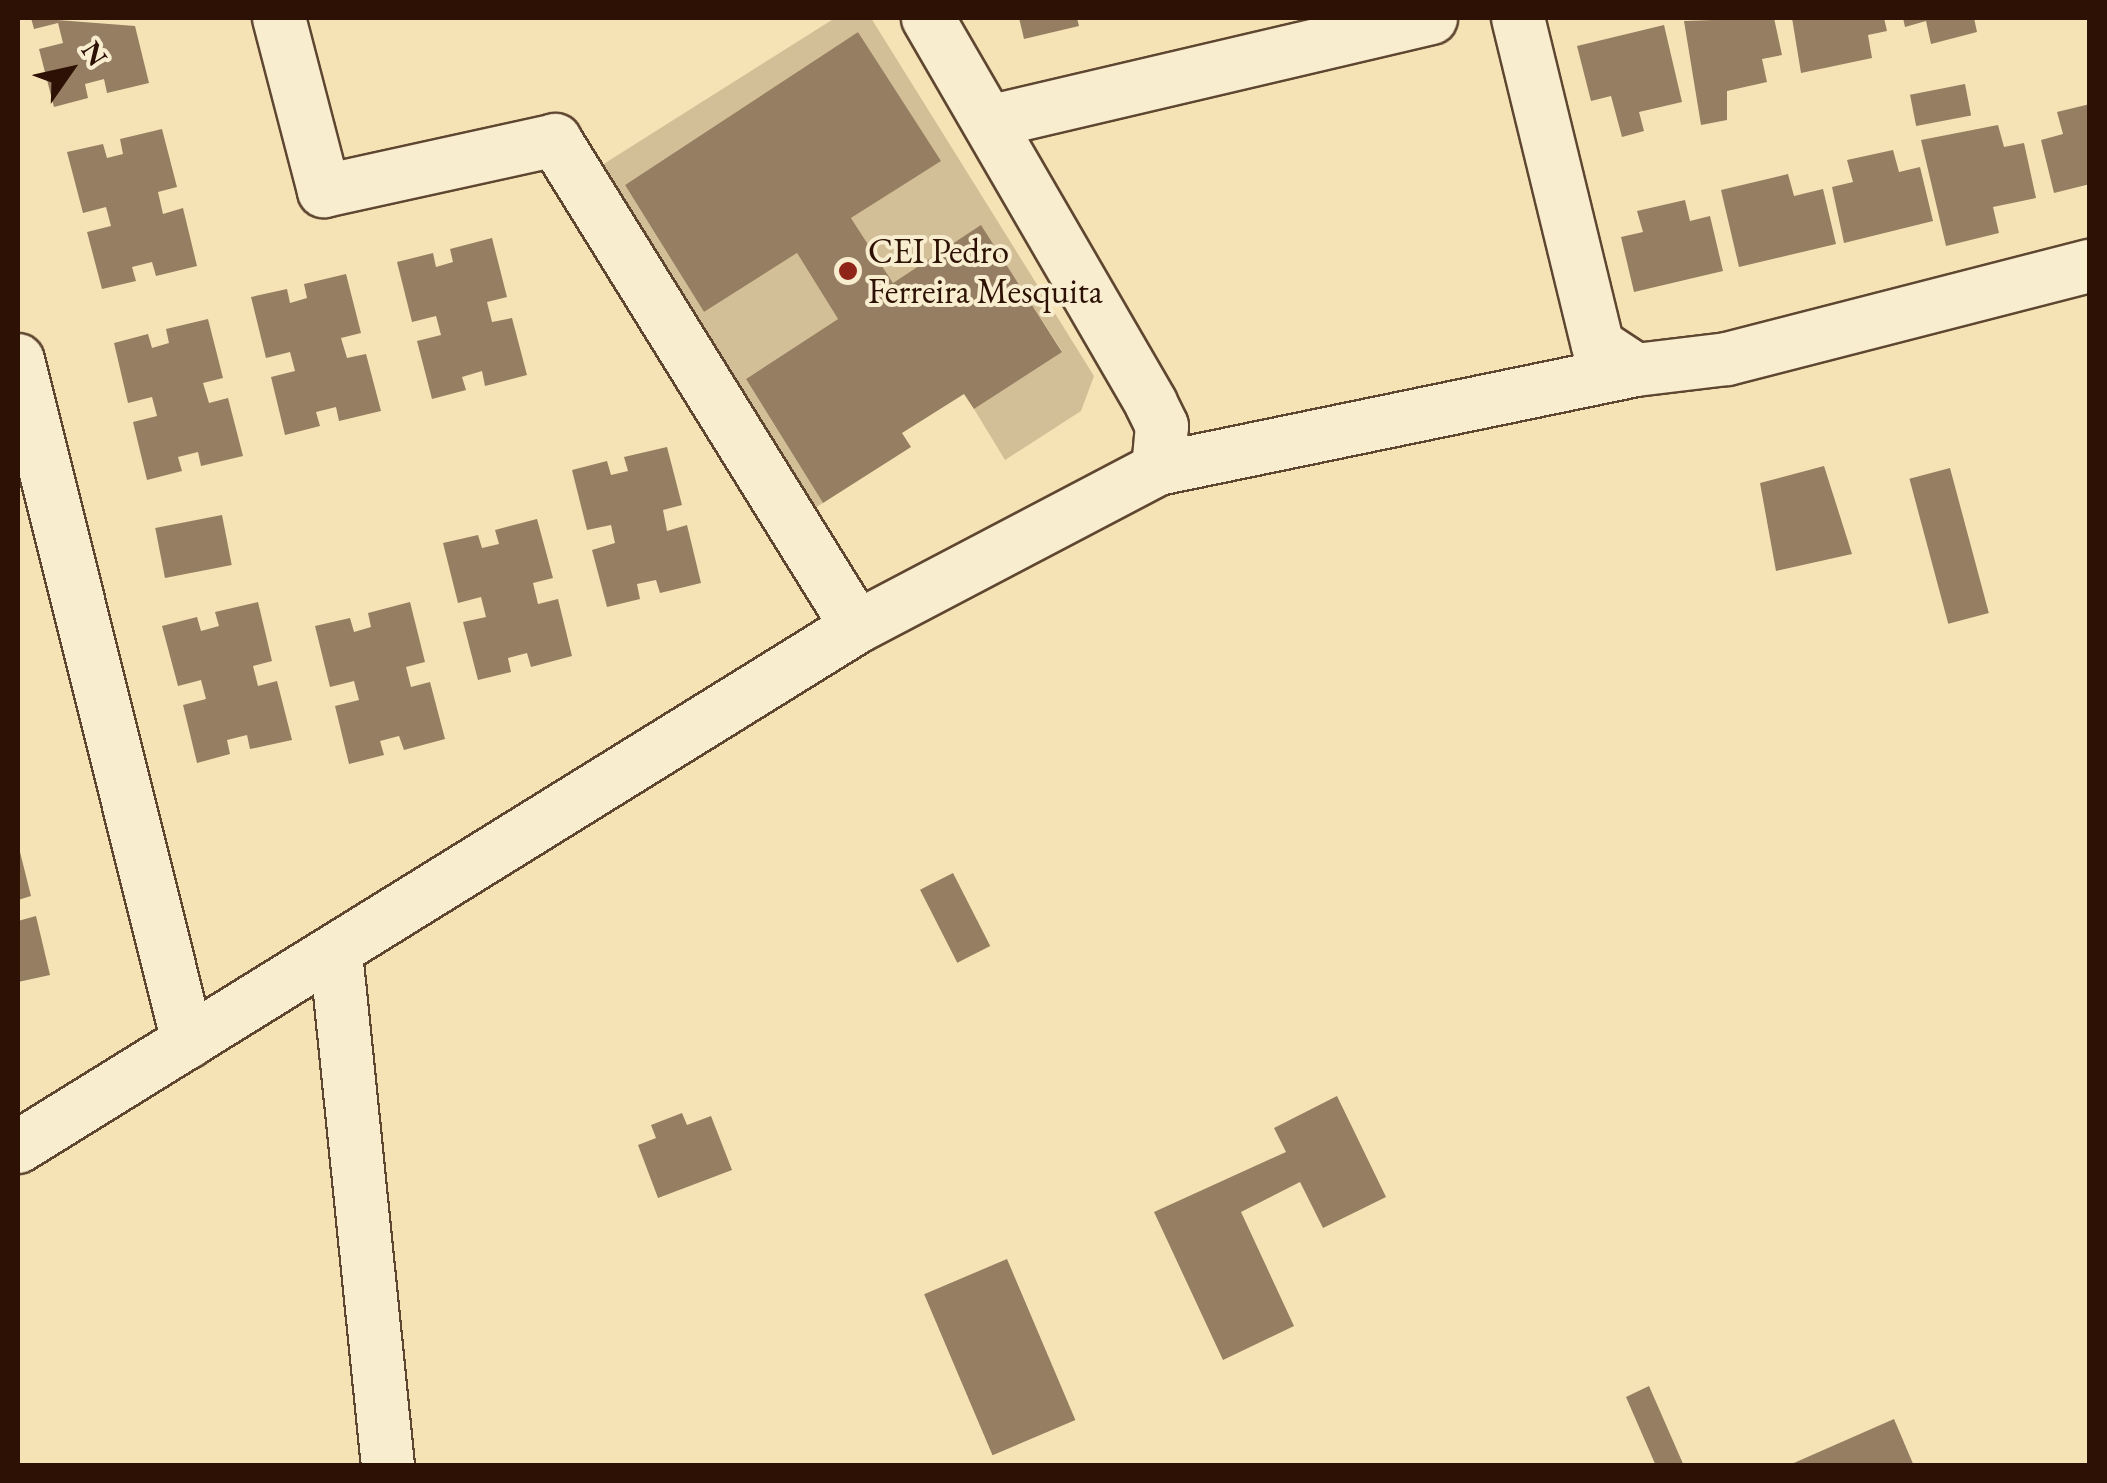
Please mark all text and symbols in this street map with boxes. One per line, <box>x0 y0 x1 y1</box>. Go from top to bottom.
north arrow <box>20 20 120 120</box>
text: N <box>74 34 116 73</box>
place label: CEI Pedro Ferreira Mesquita <box>868 230 1103 312</box>
marker: CEI Pedro Ferreira Mesquita <box>837 260 859 282</box>

